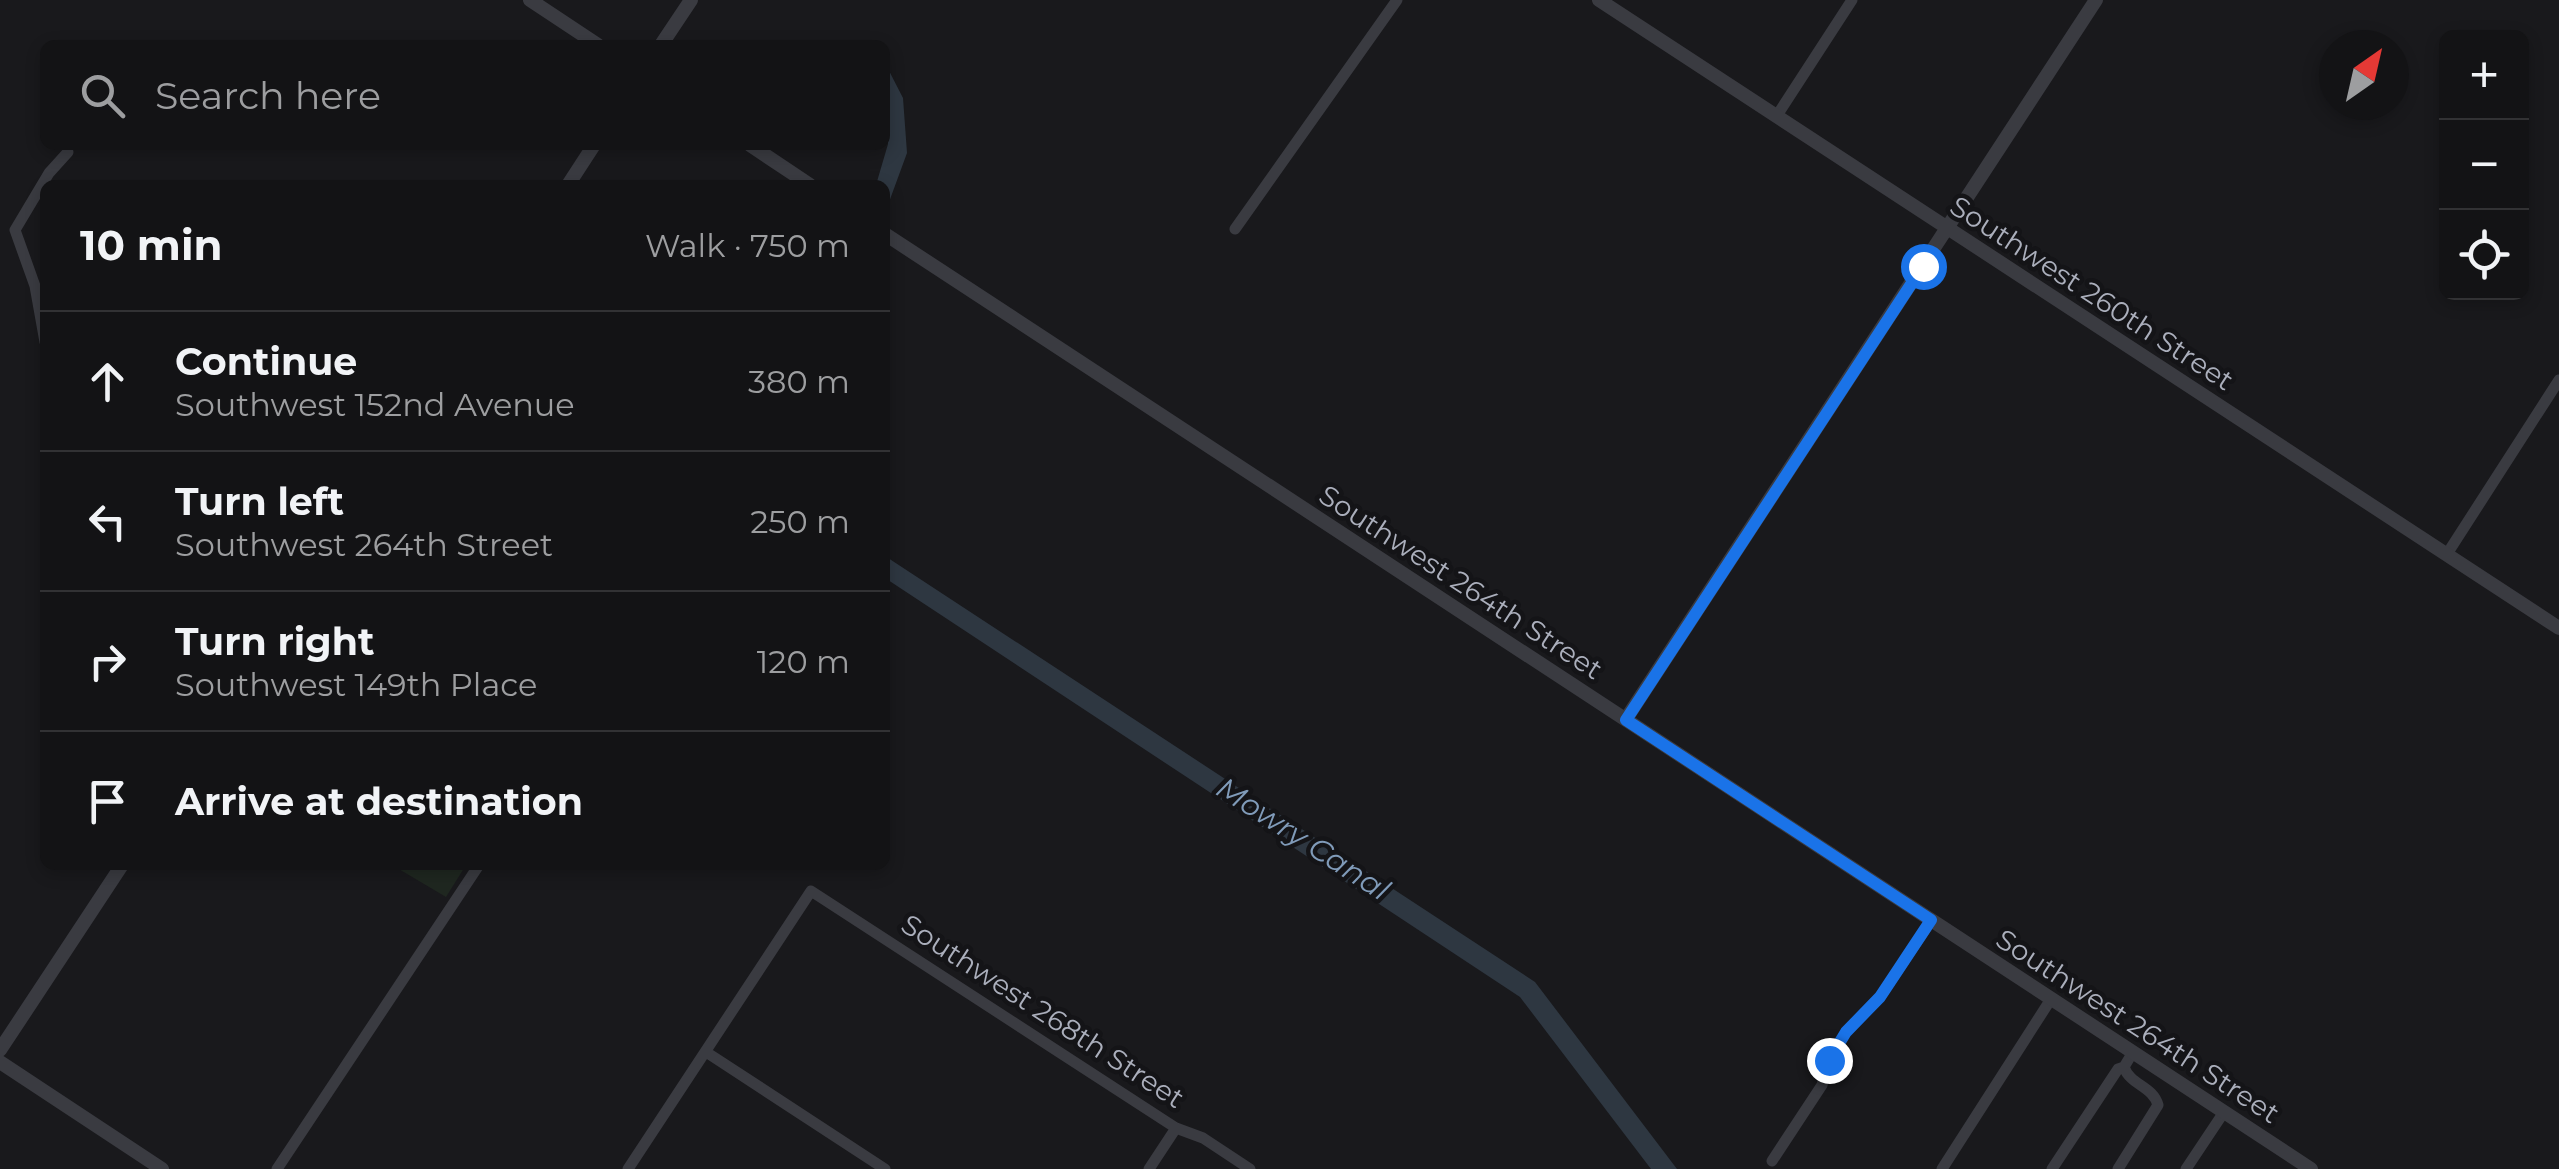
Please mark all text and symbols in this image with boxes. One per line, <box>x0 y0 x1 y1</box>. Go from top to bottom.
north arrow <box>2319 30 2409 120</box>
map controls <box>2439 30 2529 300</box>
button: + <box>2439 30 2529 120</box>
search box <box>40 40 890 150</box>
icon: search <box>75 68 130 123</box>
text: Search here <box>155 72 381 119</box>
button: − <box>2439 120 2529 210</box>
street label: Southwest 260th Street <box>1944 189 2240 397</box>
button: locate <box>2439 210 2529 300</box>
text: 10 min <box>80 219 223 271</box>
text: Walk · 750 m <box>645 226 850 265</box>
route start <box>1901 244 1947 290</box>
text: Continue <box>175 338 357 385</box>
icon: ahead <box>80 354 135 409</box>
text: 380 m <box>748 362 850 401</box>
text: Southwest 152nd Avenue <box>175 385 575 424</box>
text: Turn left <box>175 478 344 525</box>
street label: Southwest 264th Street <box>1313 478 1609 686</box>
icon: left <box>80 494 135 549</box>
text: 250 m <box>750 502 850 541</box>
text: Southwest 264th Street <box>175 525 553 564</box>
text: Turn right <box>175 618 374 665</box>
icon: right <box>80 634 135 689</box>
text: 120 m <box>757 642 850 681</box>
text: Southwest 149th Place <box>175 665 537 704</box>
water label: Mowry Canal <box>1210 769 1397 908</box>
icon: arrive <box>80 774 135 829</box>
text: Arrive at destination <box>175 778 583 825</box>
street label: Southwest 268th Street <box>895 907 1191 1115</box>
street label: Southwest 264th Street <box>1990 922 2286 1130</box>
route end <box>1807 1038 1853 1084</box>

